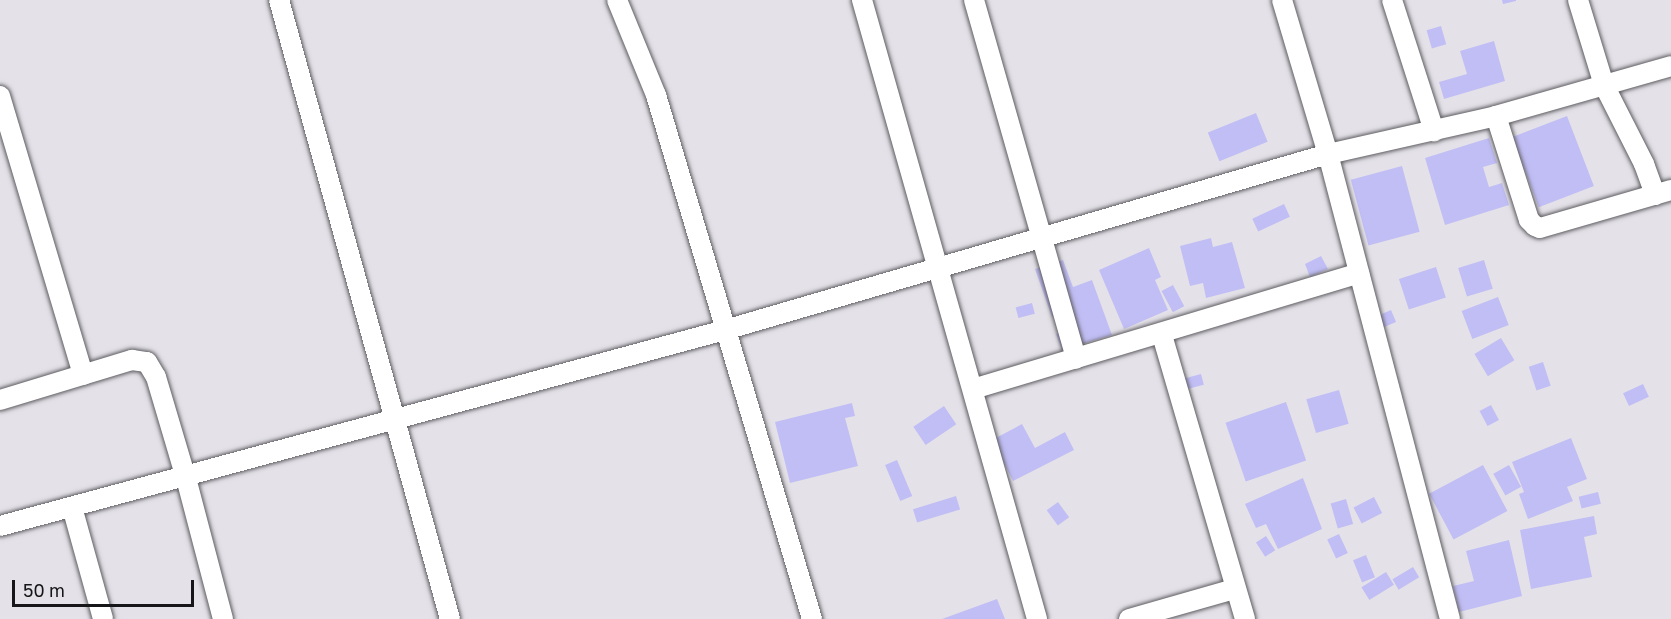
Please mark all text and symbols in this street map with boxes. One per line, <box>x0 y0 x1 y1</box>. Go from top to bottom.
scale bar <box>15 568 196 606</box>
text: 50 m <box>23 579 65 601</box>

